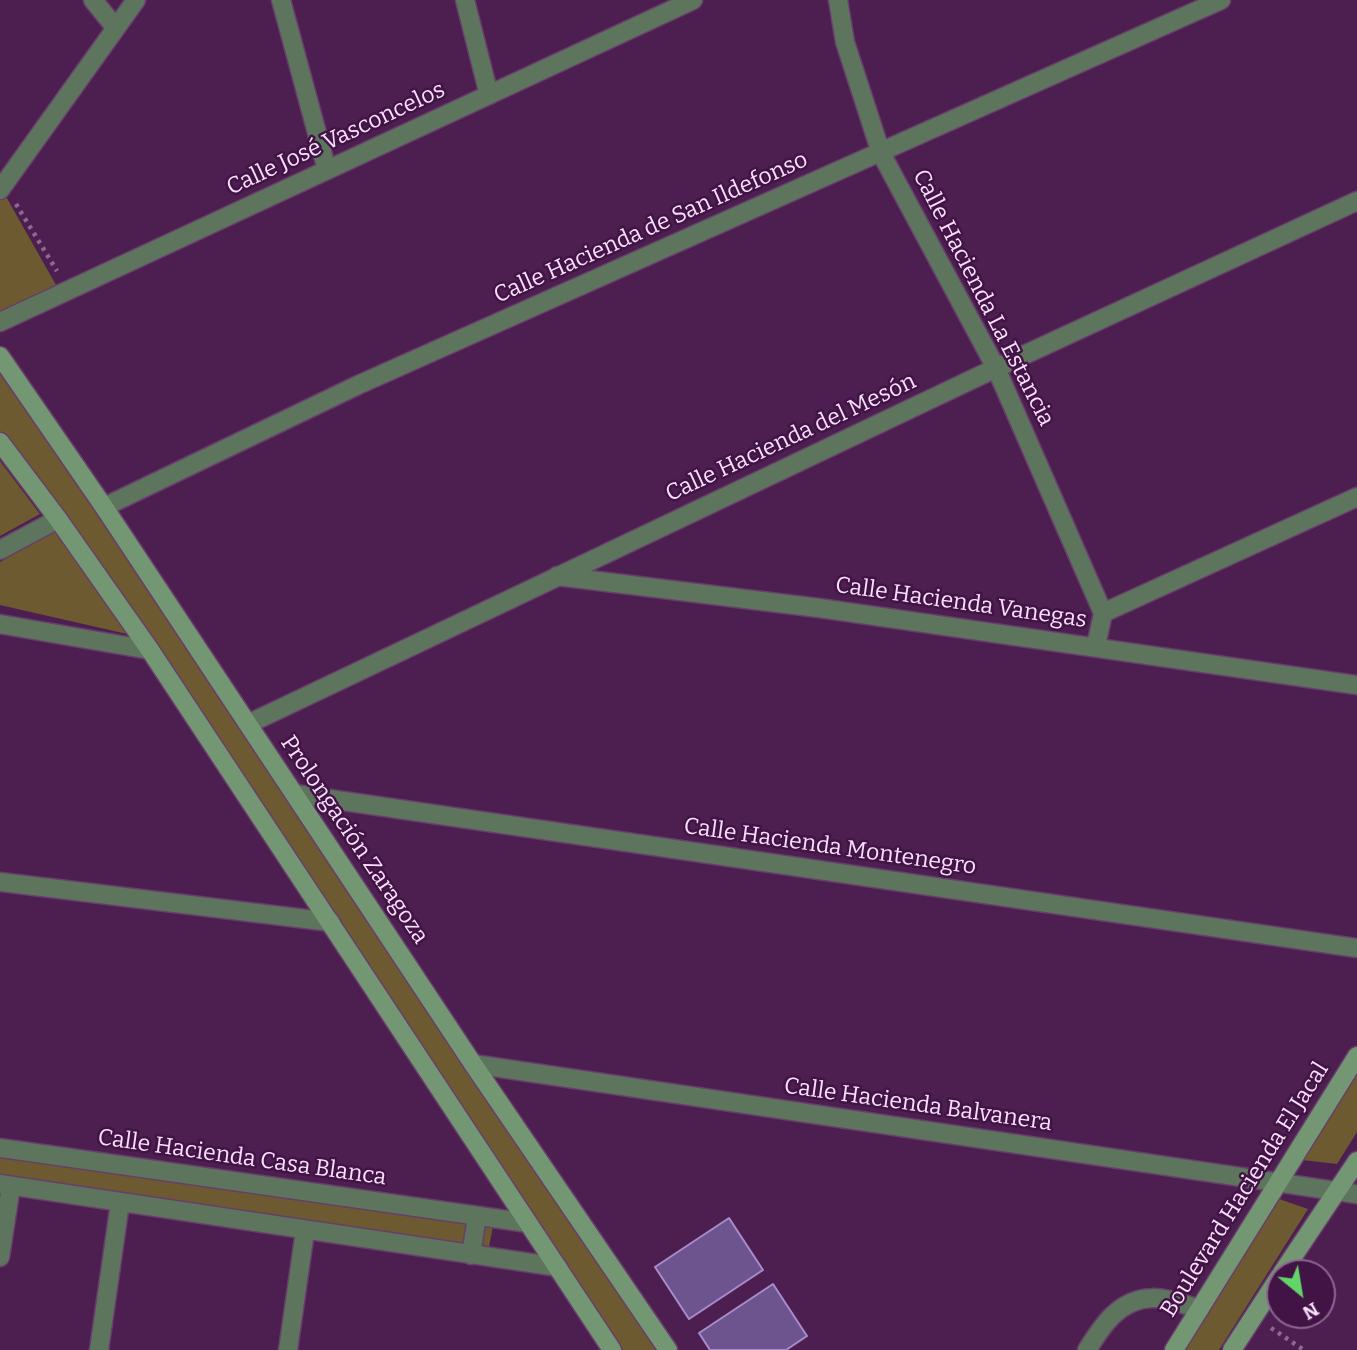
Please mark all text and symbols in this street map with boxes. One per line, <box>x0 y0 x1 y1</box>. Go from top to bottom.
street label: Calle José Vasconcelos <box>222 76 450 202</box>
street label: Calle Hacienda de San Ildefonso <box>490 146 812 310</box>
street label: Calle Hacienda La Estancia <box>906 165 1060 431</box>
street label: Calle Hacienda del Mesón <box>662 368 920 508</box>
street label: Calle Hacienda Vanegas <box>833 572 1089 634</box>
street label: Prolongación Zaragoza <box>274 731 434 949</box>
street label: Calle Hacienda Montenegro <box>682 813 978 881</box>
street label: Boulevard Hacienda El Jacal <box>1155 1058 1335 1322</box>
street label: Calle Hacienda Balvanera <box>782 1073 1054 1137</box>
street label: Calle Hacienda Casa Blanca <box>96 1124 388 1192</box>
north arrow <box>1266 1259 1336 1329</box>
text: N <box>1299 1297 1323 1325</box>

